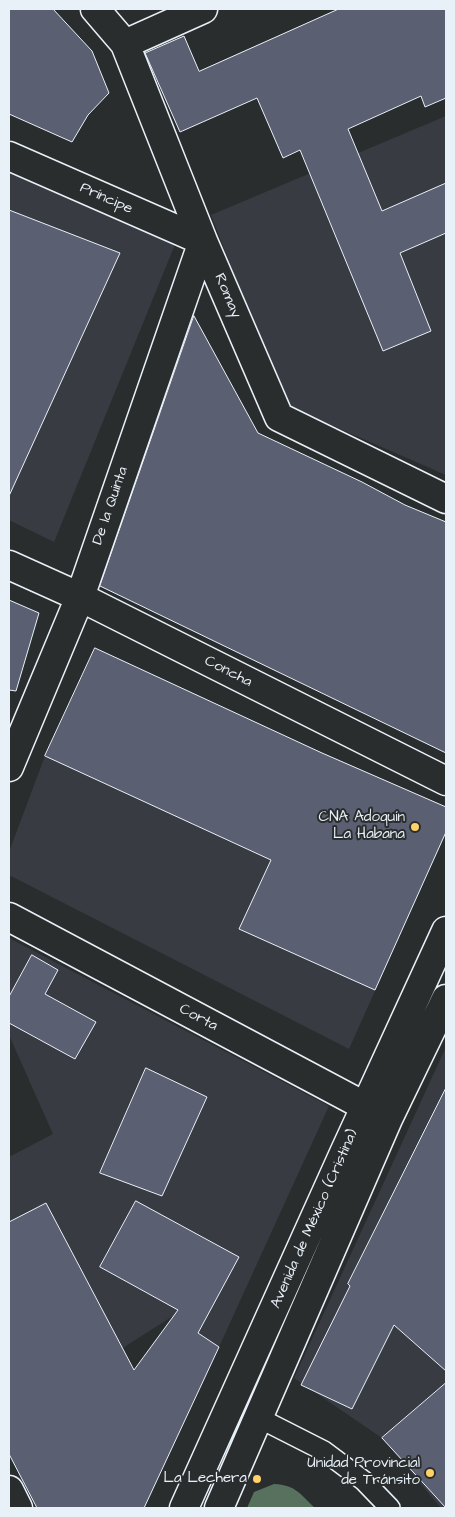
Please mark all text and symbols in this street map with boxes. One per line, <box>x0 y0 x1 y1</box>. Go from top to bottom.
street label: Príncipe <box>77 179 135 219</box>
street label: Romay <box>210 271 244 321</box>
street label: De la Quinta <box>89 464 133 548</box>
street label: Concha <box>201 652 255 692</box>
place label: CNA Adoquín La Habana <box>319 809 405 844</box>
marker: CNA Adoquín La Habana <box>409 821 421 833</box>
street label: Corta <box>176 1000 220 1036</box>
street label: Avenida de México (Cristina) <box>267 1127 363 1311</box>
place label: Unidad Provincial de Tránsito <box>307 1455 420 1490</box>
marker: Unidad Provincial de Tránsito <box>424 1467 436 1479</box>
place label: La Lechera <box>164 1470 247 1488</box>
marker: La Lechera <box>251 1473 263 1485</box>

